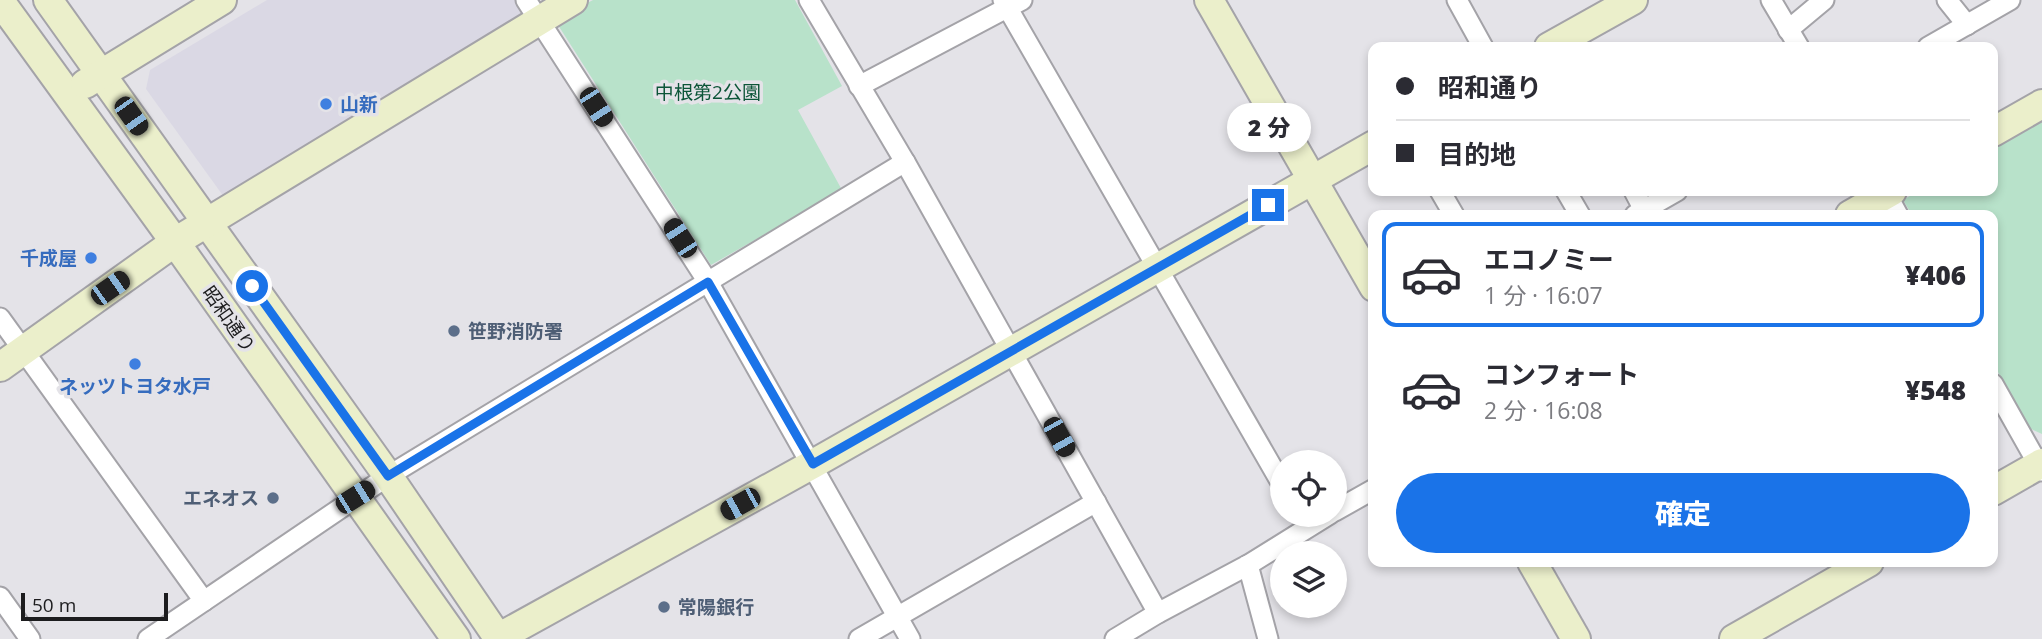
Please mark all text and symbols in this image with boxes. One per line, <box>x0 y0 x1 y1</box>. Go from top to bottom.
text: 昭和通り <box>1438 69 1542 105</box>
park label: 中根第2公園 <box>655 79 761 105</box>
car <box>576 84 617 130</box>
place label: 山新 <box>340 91 378 117</box>
car <box>111 93 152 139</box>
marker: 山新 <box>318 96 334 112</box>
callout: 2 分 <box>1226 104 1310 152</box>
text: 2 分 <box>1248 111 1290 143</box>
text: 目的地 <box>1438 136 1516 172</box>
route end <box>1252 189 1284 221</box>
car <box>660 215 701 261</box>
text: エコノミー <box>1484 241 1614 277</box>
icon: car <box>1400 243 1463 306</box>
place label: 千成屋 <box>20 245 77 271</box>
marker: 千成屋 <box>83 250 99 266</box>
text: ¥406 <box>1905 257 1966 293</box>
car <box>87 267 134 309</box>
route start <box>236 270 268 302</box>
text: 1 分 · 16:07 <box>1484 279 1603 311</box>
street label: 昭和通り <box>197 280 261 358</box>
place label: 笹野消防署 <box>468 318 563 344</box>
marker: 笹野消防署 <box>446 323 462 339</box>
marker: ネッツトヨタ水戸 <box>127 356 143 372</box>
text: コンフォート <box>1484 356 1639 392</box>
icon: car <box>1400 358 1463 421</box>
text: ¥548 <box>1905 372 1966 408</box>
place label: ネッツトヨタ水戸 <box>59 373 211 399</box>
text: 2 分 · 16:08 <box>1484 394 1603 426</box>
car <box>1040 414 1079 460</box>
map controls <box>1270 450 1347 618</box>
button: locate <box>1270 450 1347 527</box>
button: 確定 <box>1396 473 1970 553</box>
car <box>332 477 379 517</box>
place label: エネオス <box>183 485 259 511</box>
car <box>717 485 764 523</box>
marker: エネオス <box>265 490 281 506</box>
button: layers <box>1270 541 1347 618</box>
scale bar <box>21 590 168 622</box>
text: 50 m <box>32 592 76 618</box>
place label: 常陽銀行 <box>678 594 754 620</box>
marker: 常陽銀行 <box>656 599 672 615</box>

